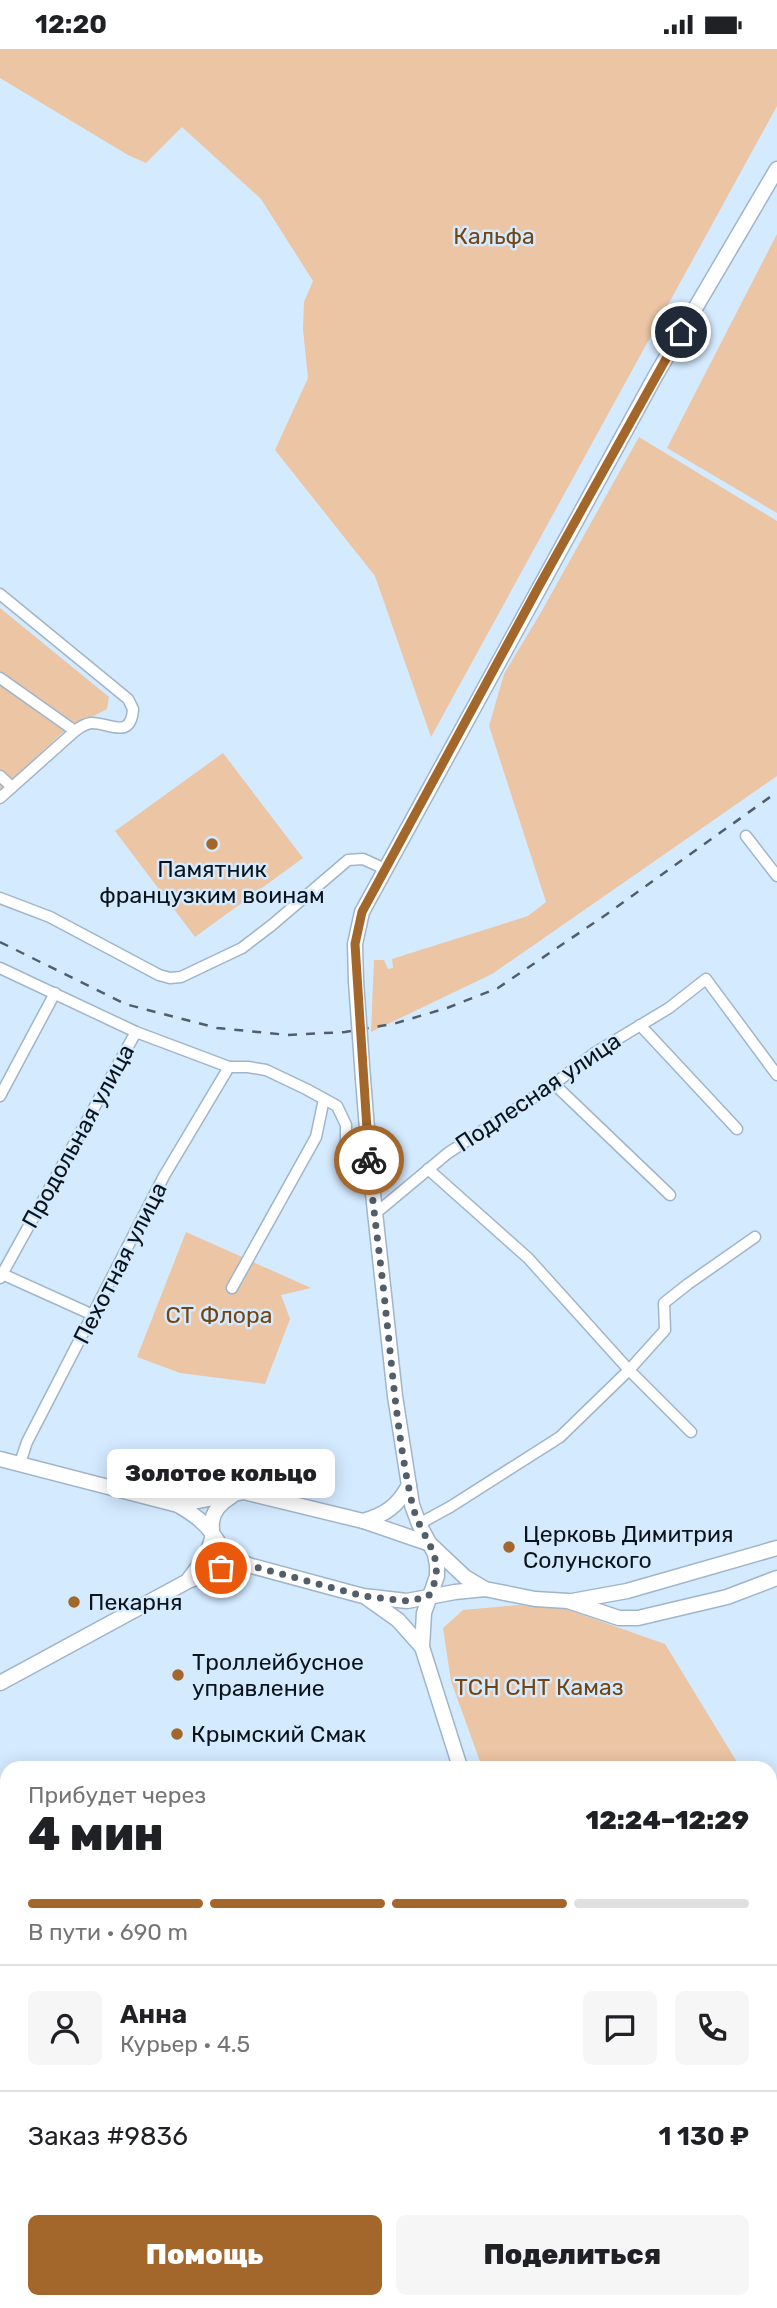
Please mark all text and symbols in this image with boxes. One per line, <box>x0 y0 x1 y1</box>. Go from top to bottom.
text: 12:20 <box>35 9 107 40</box>
park label: Кальфа <box>453 222 535 250</box>
pin <box>651 302 711 362</box>
icon: home <box>662 313 700 351</box>
marker: Памятник французким воинам <box>204 836 220 852</box>
place label: Памятник французким воинам <box>99 855 325 909</box>
street label: Подлесная улица <box>450 1026 626 1158</box>
street label: Продольная улица <box>16 1039 140 1233</box>
courier <box>334 1125 404 1195</box>
icon: bike <box>350 1141 388 1179</box>
street label: Пехотная улица <box>67 1177 173 1349</box>
park label: СТ Флора <box>166 1301 272 1329</box>
callout: Золотое кольцо <box>107 1449 335 1498</box>
text: Золотое кольцо <box>125 1459 317 1487</box>
place label: Церковь Димитрия Солунского <box>523 1520 733 1574</box>
pin <box>191 1538 251 1598</box>
marker: Церковь Димитрия Солунского <box>501 1539 517 1555</box>
icon: bag <box>202 1549 240 1587</box>
place label: Пекарня <box>88 1588 183 1616</box>
marker: Пекарня <box>66 1594 82 1610</box>
place label: Троллейбусное управление <box>192 1648 364 1702</box>
marker: Троллейбусное управление <box>170 1667 186 1683</box>
park label: ТСН СНТ Камаз <box>455 1673 623 1701</box>
place label: Крымский Смак <box>191 1720 366 1748</box>
marker: Крымский Смак <box>169 1726 185 1742</box>
text: Прибудет через <box>28 1781 206 1809</box>
text: 12:24–12:29 <box>586 1805 749 1836</box>
text: 4 мин <box>28 1807 164 1862</box>
text: В пути · 690 m <box>28 1918 188 1946</box>
button: person <box>28 1991 102 2065</box>
button: chat <box>583 1991 657 2065</box>
button: phone <box>675 1991 749 2065</box>
text: Анна <box>120 1999 187 2030</box>
text: Курьер · 4.5 <box>120 2030 250 2058</box>
text: Заказ #9836 <box>28 2121 188 2152</box>
text: 1 130 ₽ <box>659 2121 749 2152</box>
button: Помощь <box>28 2215 382 2295</box>
button: Поделиться <box>396 2215 749 2295</box>

